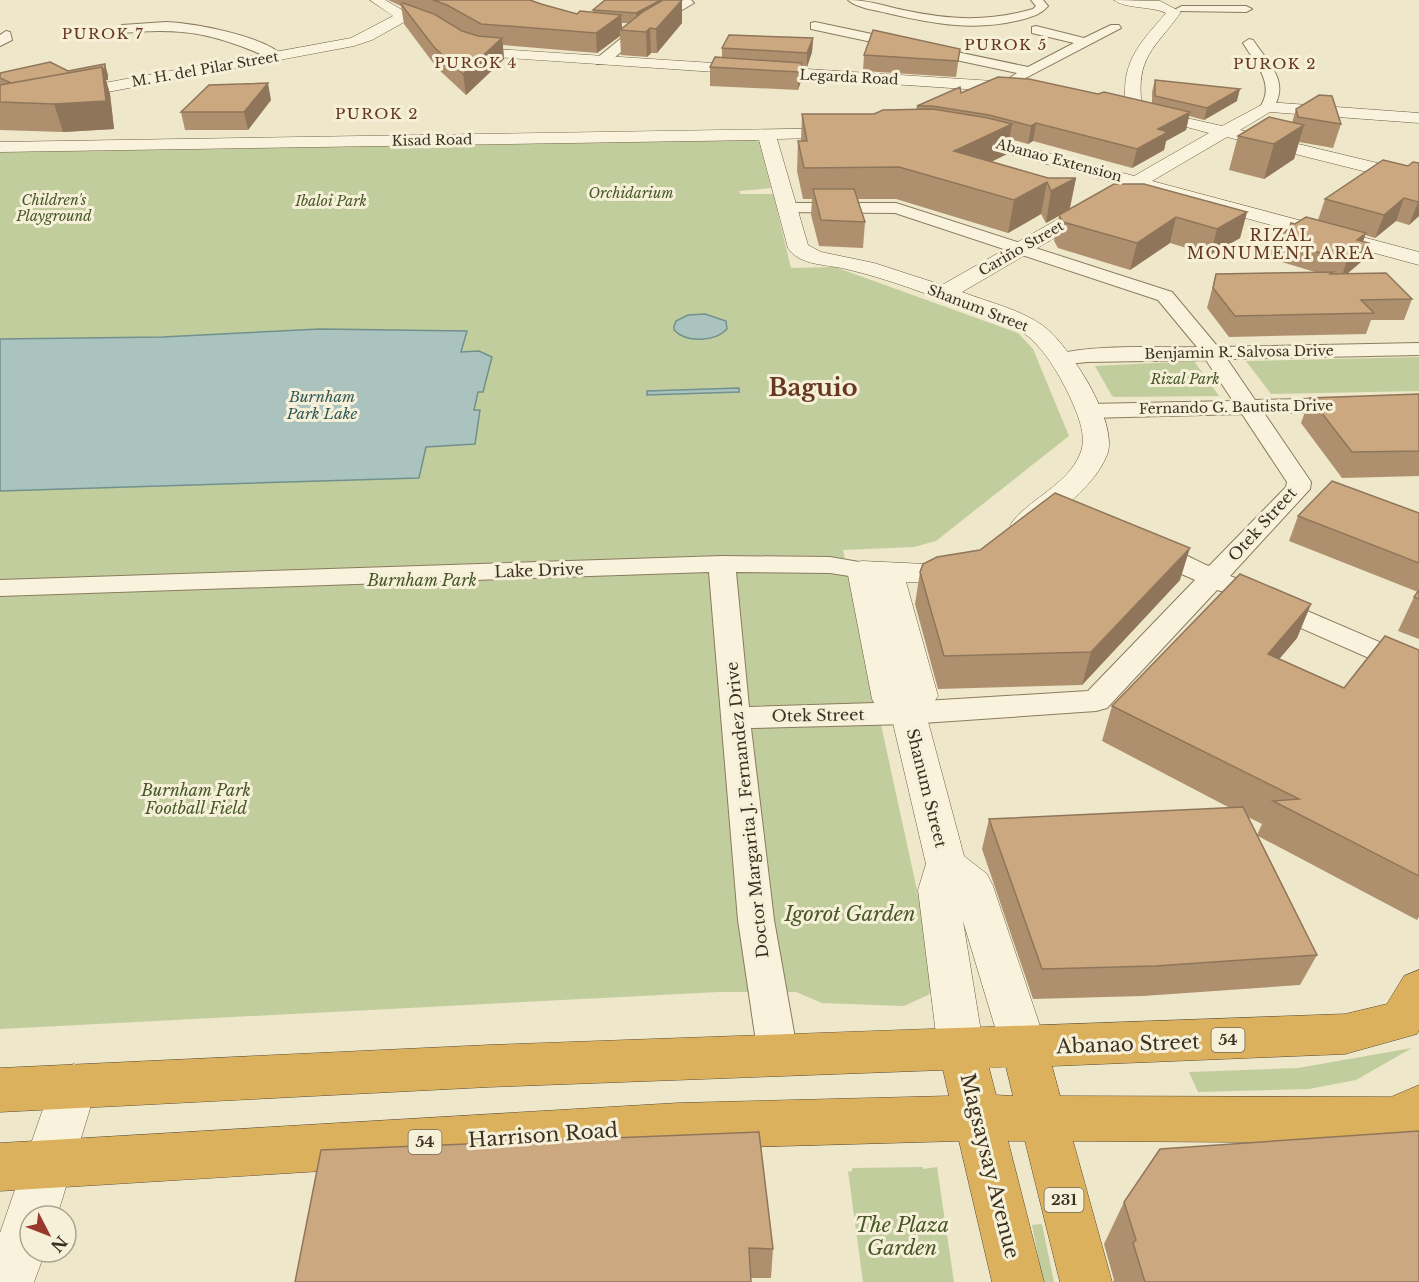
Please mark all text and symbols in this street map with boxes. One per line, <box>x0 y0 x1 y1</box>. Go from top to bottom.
district label: PUROK 7 <box>62 24 144 43</box>
district label: PUROK 5 <box>964 35 1048 54</box>
street label: M. H. del Pilar Street <box>130 47 281 91</box>
district label: PUROK 4 <box>434 53 518 72</box>
district label: PUROK 2 <box>1233 54 1317 73</box>
street label: Legarda Road <box>799 65 900 89</box>
district label: PUROK 2 <box>335 104 419 123</box>
street label: Kisad Road <box>392 130 473 150</box>
street label: Abanao Extension <box>993 134 1124 186</box>
park label: Orchidarium <box>589 184 673 202</box>
park label: Children's Playground <box>15 191 92 225</box>
park label: Ibaloi Park <box>294 192 367 210</box>
street label: Cariño Street <box>975 216 1067 280</box>
district label: RIZAL MONUMENT AREA <box>1187 225 1375 263</box>
street label: Shanum Street <box>925 280 1032 336</box>
street label: Benjamin R. Salvosa Drive <box>1144 341 1334 363</box>
park label: Rizal Park <box>1150 370 1219 388</box>
district label: Baguio <box>768 373 858 402</box>
water label: Burnham Park Lake <box>286 387 357 423</box>
street label: Fernando G. Bautista Drive <box>1139 396 1333 418</box>
street label: Otek Street <box>1224 483 1300 565</box>
street label: Lake Drive <box>494 558 584 582</box>
park label: Burnham Park <box>366 570 477 590</box>
street label: Doctor Margarita J. Fernandez Drive <box>721 661 773 959</box>
street label: Otek Street <box>771 704 865 726</box>
street label: Shanum Street <box>903 726 951 850</box>
park label: Burnham Park Football Field <box>140 780 251 818</box>
park label: Igorot Garden <box>783 902 916 926</box>
road number: 54 <box>1212 1028 1244 1052</box>
street label: Abanao Street <box>1055 1029 1201 1059</box>
street label: Magsaysay Avenue <box>955 1071 1025 1261</box>
street label: Harrison Road <box>467 1118 619 1152</box>
road number: 54 <box>408 1130 442 1154</box>
road number: 231 <box>1044 1188 1084 1212</box>
north arrow <box>18 1204 78 1264</box>
park label: The Plaza Garden <box>855 1213 949 1260</box>
text: N <box>47 1232 72 1256</box>

